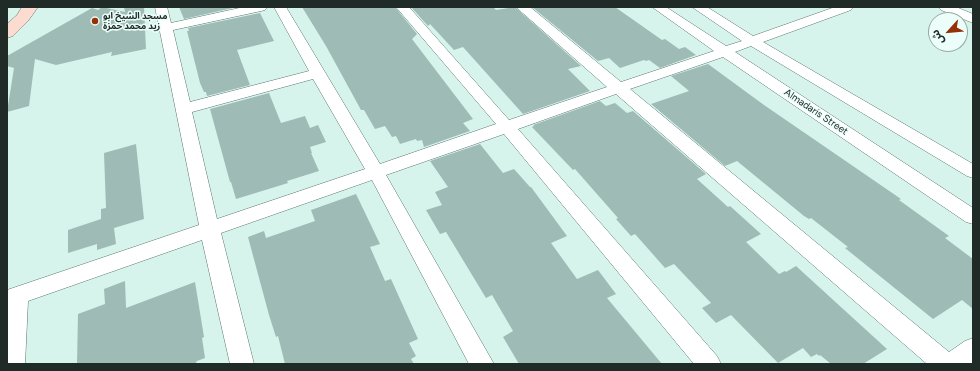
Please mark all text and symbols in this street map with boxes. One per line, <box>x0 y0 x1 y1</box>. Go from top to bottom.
place label: مسجد الشيخ ابو زيد محمد حمزة <box>103 11 167 32</box>
north arrow <box>928 12 968 52</box>
marker: مسجد الشيخ ابو زيد محمد حمزة <box>90 16 100 26</box>
text: ش <box>929 28 947 47</box>
street label: Almadaris Street <box>782 86 850 138</box>

